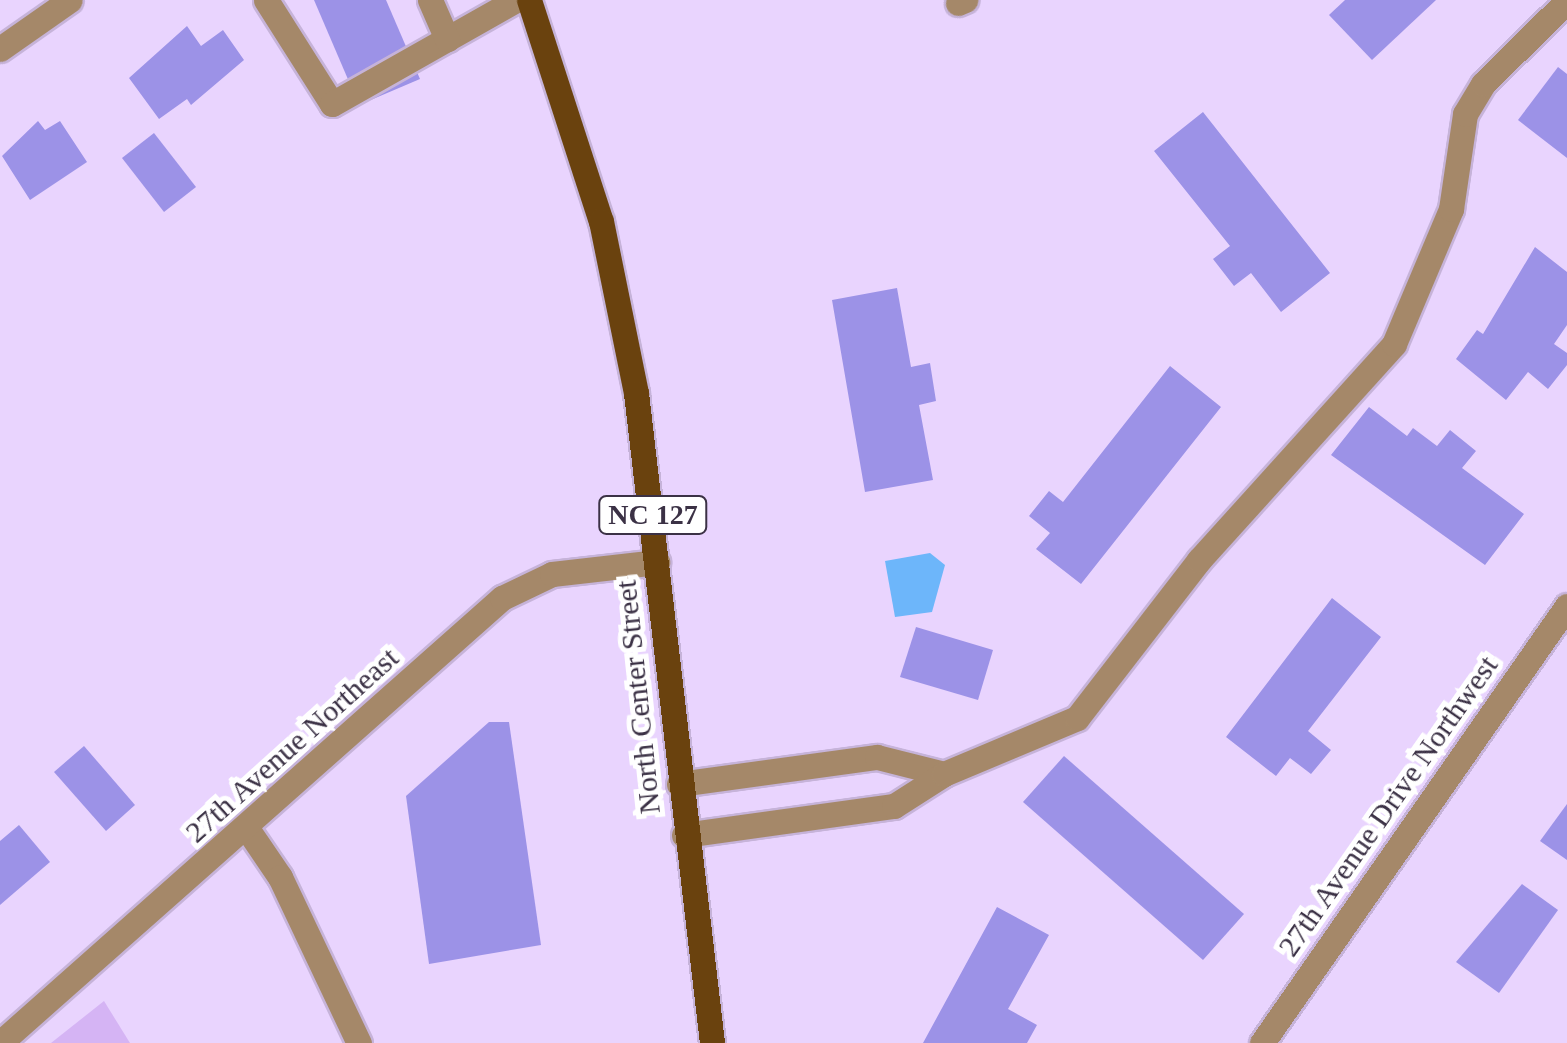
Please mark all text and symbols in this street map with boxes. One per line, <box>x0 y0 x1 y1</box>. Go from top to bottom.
road number: NC 127 <box>598 492 708 538</box>
street label: North Center Street <box>608 578 668 816</box>
street label: 27th Avenue Northeast <box>177 639 407 851</box>
street label: 27th Avenue Drive Northwest <box>1270 648 1506 964</box>

